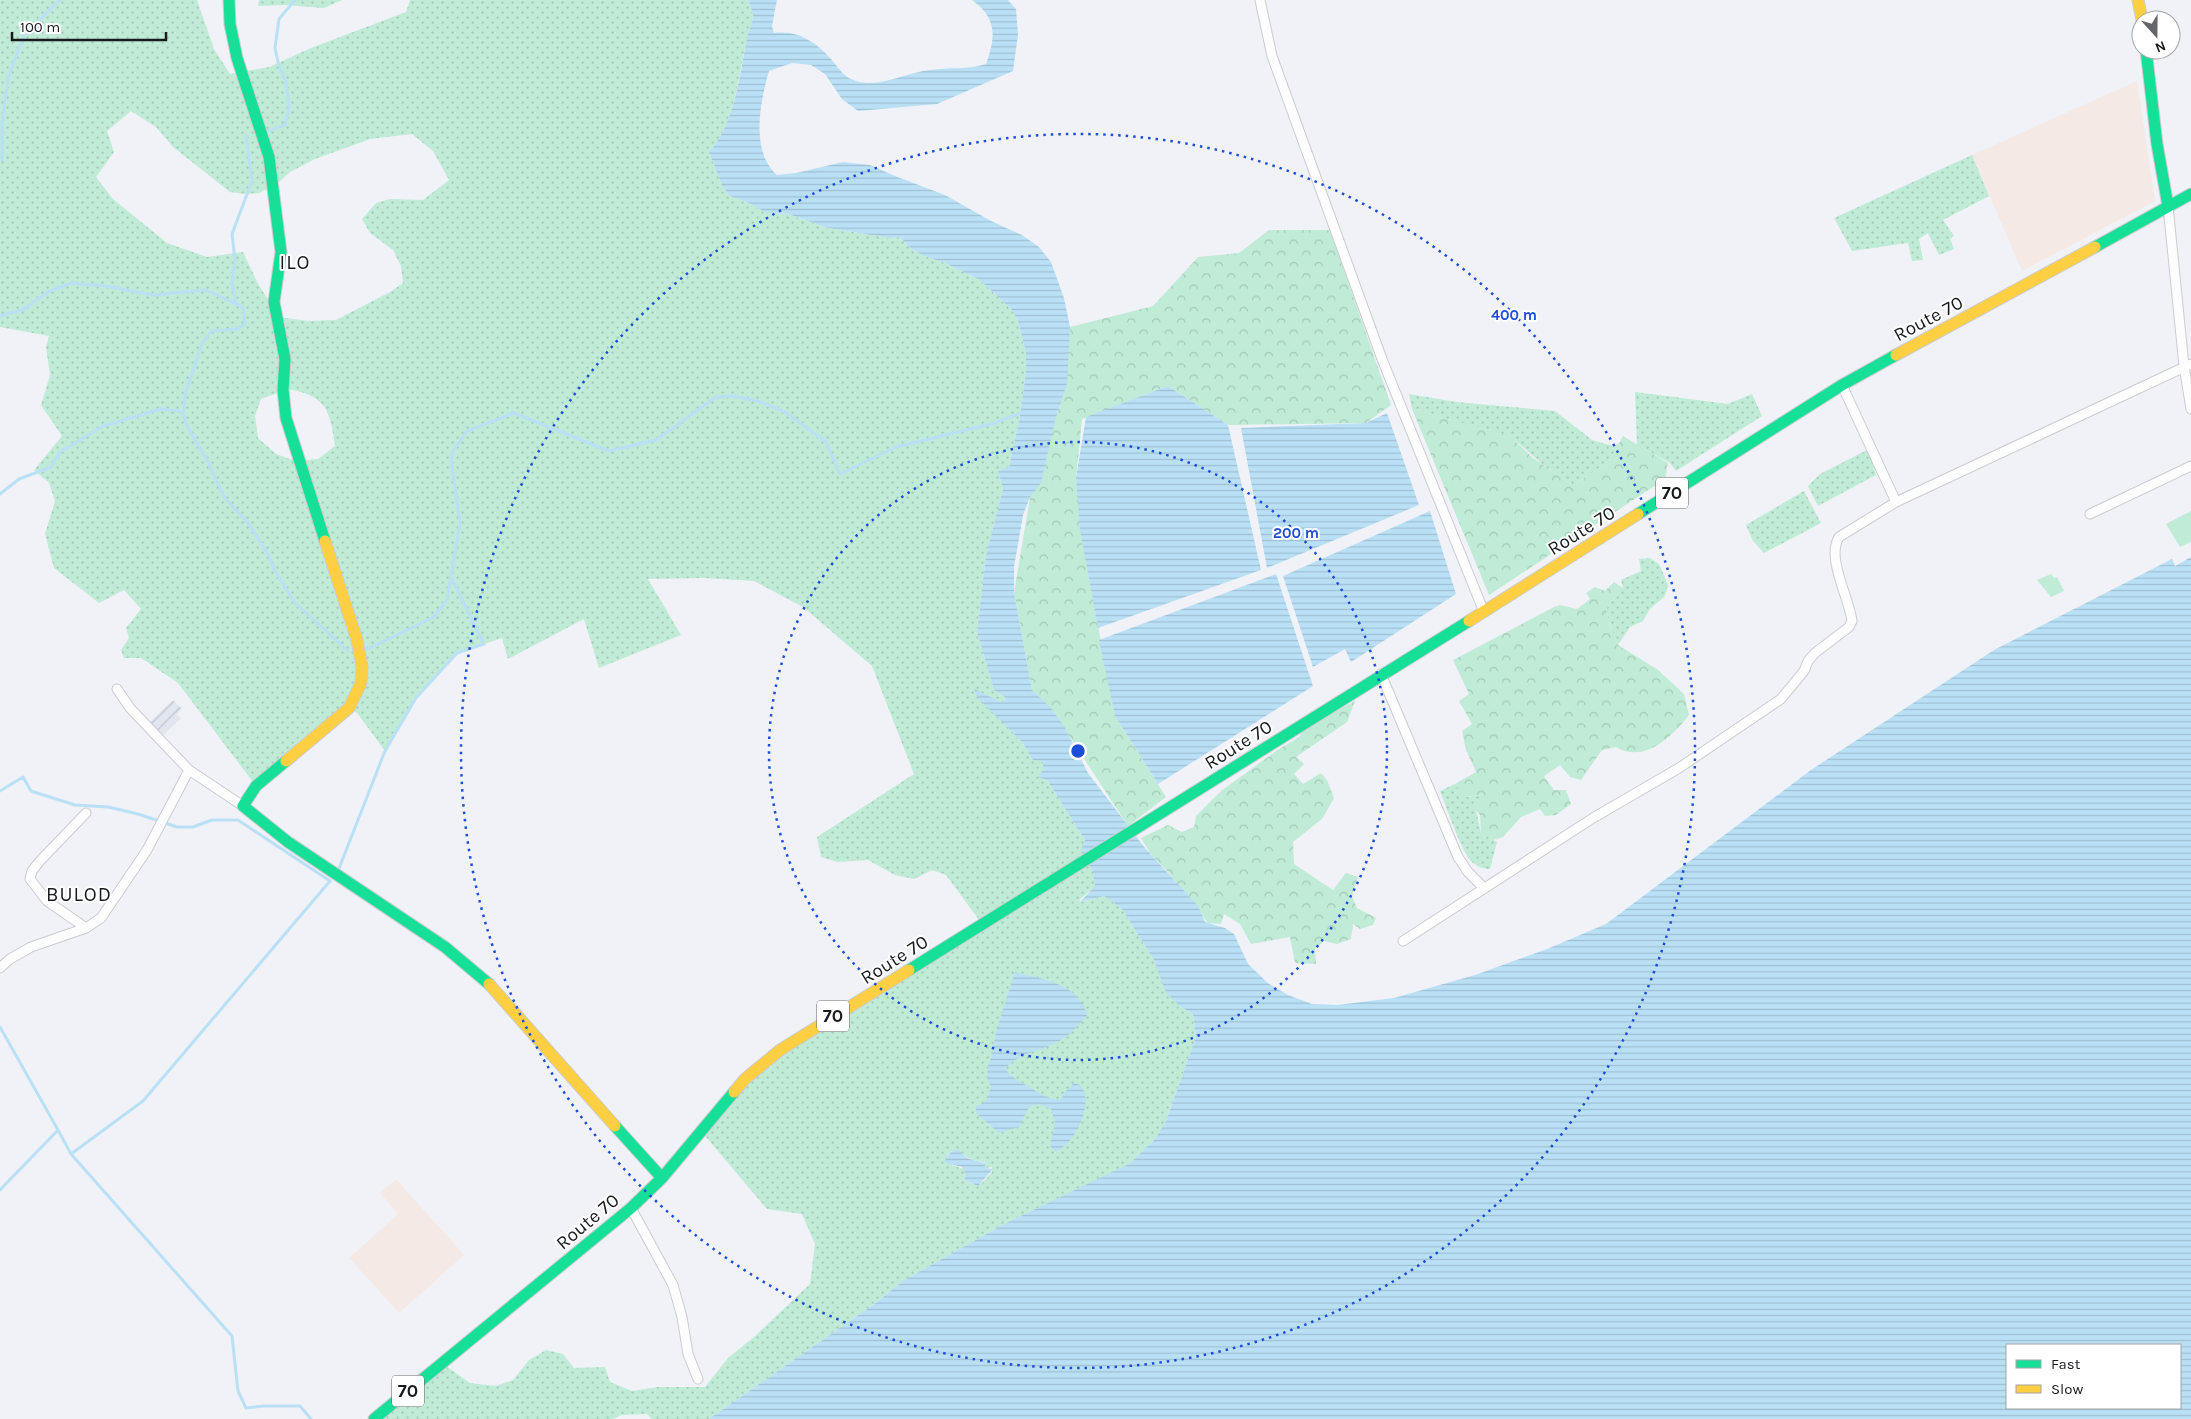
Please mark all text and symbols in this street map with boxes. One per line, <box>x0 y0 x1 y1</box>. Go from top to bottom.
scale bar <box>12 10 166 42</box>
north arrow <box>2131 10 2181 60</box>
text: 100 m <box>20 18 60 36</box>
text: N <box>2153 37 2168 56</box>
district label: ILO <box>280 251 310 274</box>
street label: Route 70 <box>1890 292 1967 346</box>
text: 400 m <box>1491 306 1537 324</box>
road number: 70 <box>1656 478 1688 508</box>
street label: Route 70 <box>1544 502 1619 560</box>
text: 200 m <box>1273 524 1319 542</box>
street label: Route 70 <box>1201 716 1276 774</box>
centre of rings <box>1069 742 1087 760</box>
district label: BULOD <box>46 883 112 906</box>
street label: Route 70 <box>857 931 932 989</box>
road number: 70 <box>817 1000 849 1032</box>
street label: Route 70 <box>552 1189 623 1254</box>
legend <box>2006 1344 2181 1409</box>
text: Fast <box>2051 1355 2081 1373</box>
road number: 70 <box>392 1375 424 1406</box>
text: Slow <box>2051 1380 2083 1398</box>

